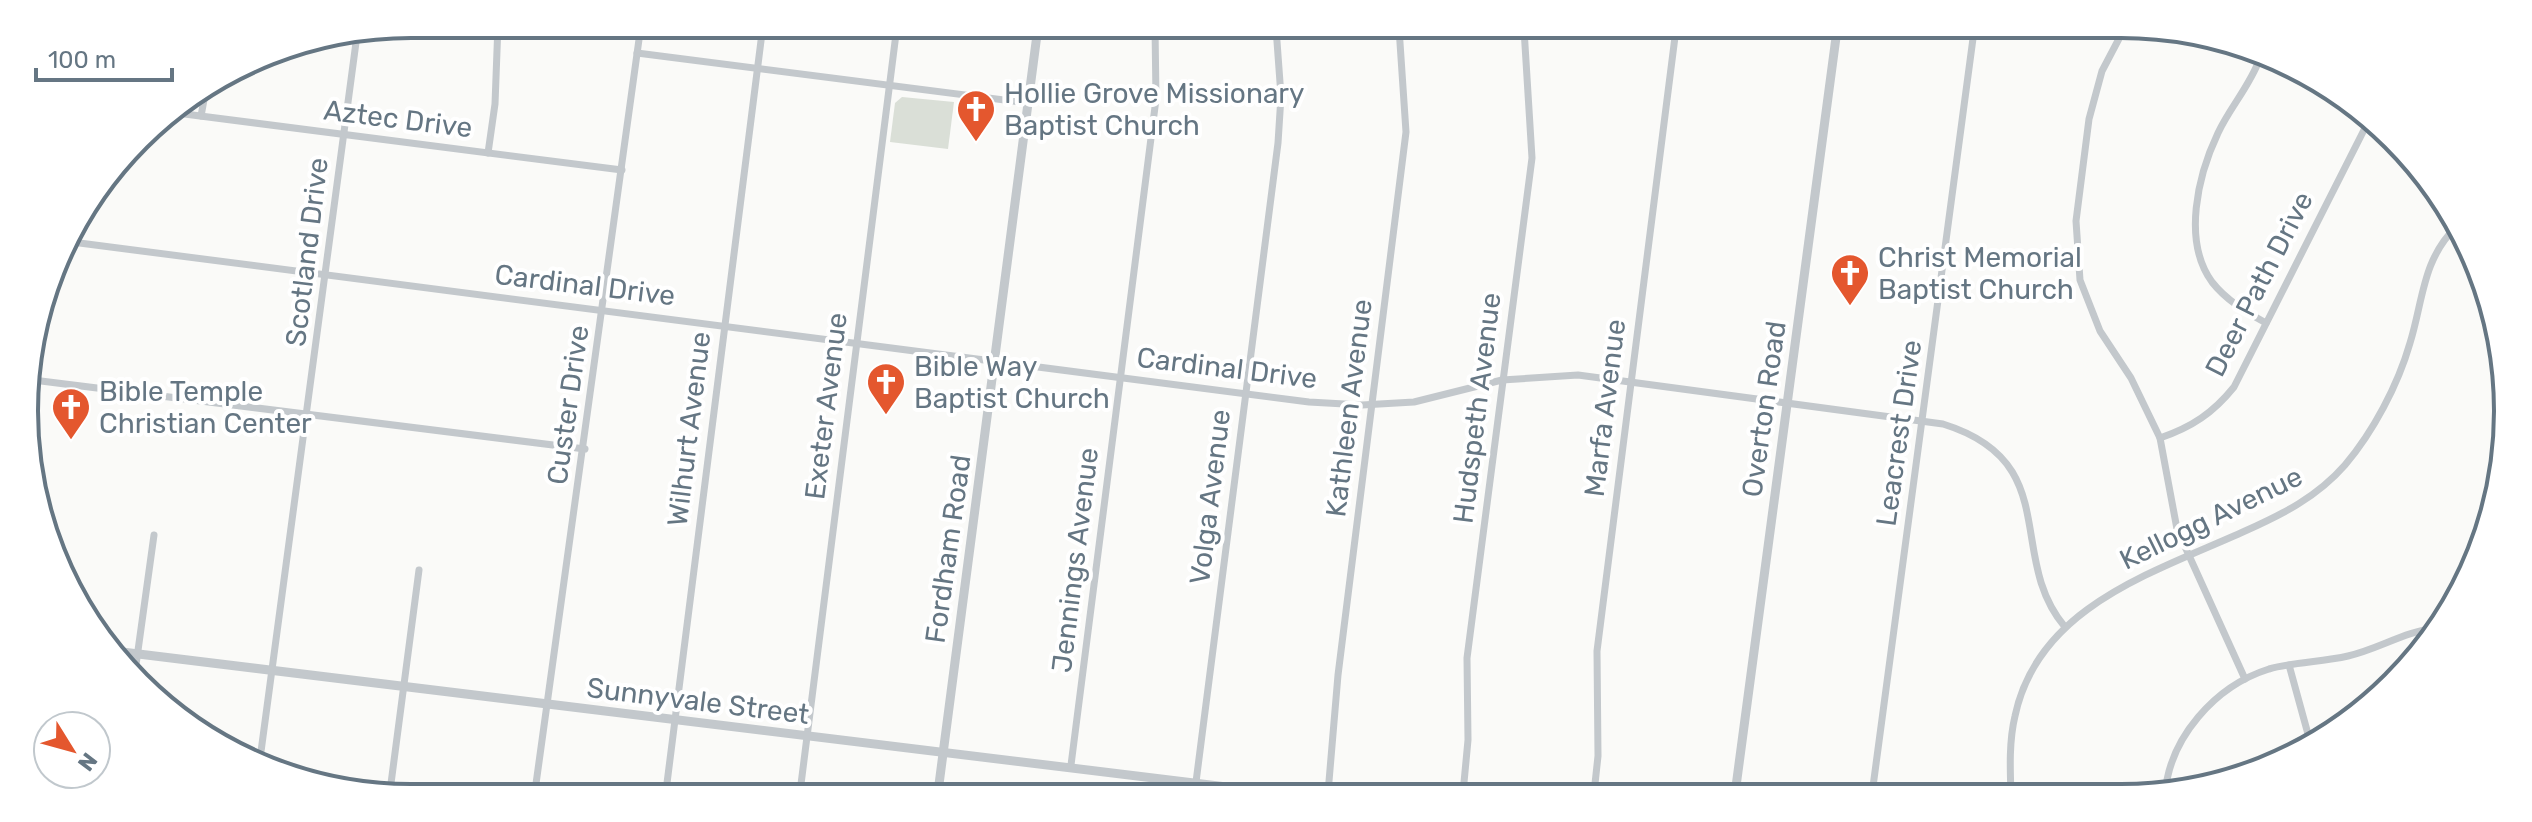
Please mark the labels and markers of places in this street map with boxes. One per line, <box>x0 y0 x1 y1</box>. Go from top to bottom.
place label: Hollie Grove Missionary Baptist Church <box>1004 77 1304 142</box>
church icon: Hollie Grove Missionary Baptist Church <box>955 88 997 143</box>
place label: Christ Memorial Baptist Church <box>1878 241 2082 306</box>
church icon: Christ Memorial Baptist Church <box>1829 252 1871 307</box>
place label: Bible Way Baptist Church <box>914 350 1110 415</box>
church icon: Bible Way Baptist Church <box>865 361 907 416</box>
place label: Bible Temple Christian Center <box>99 375 312 440</box>
church icon: Bible Temple Christian Center <box>50 386 92 441</box>

